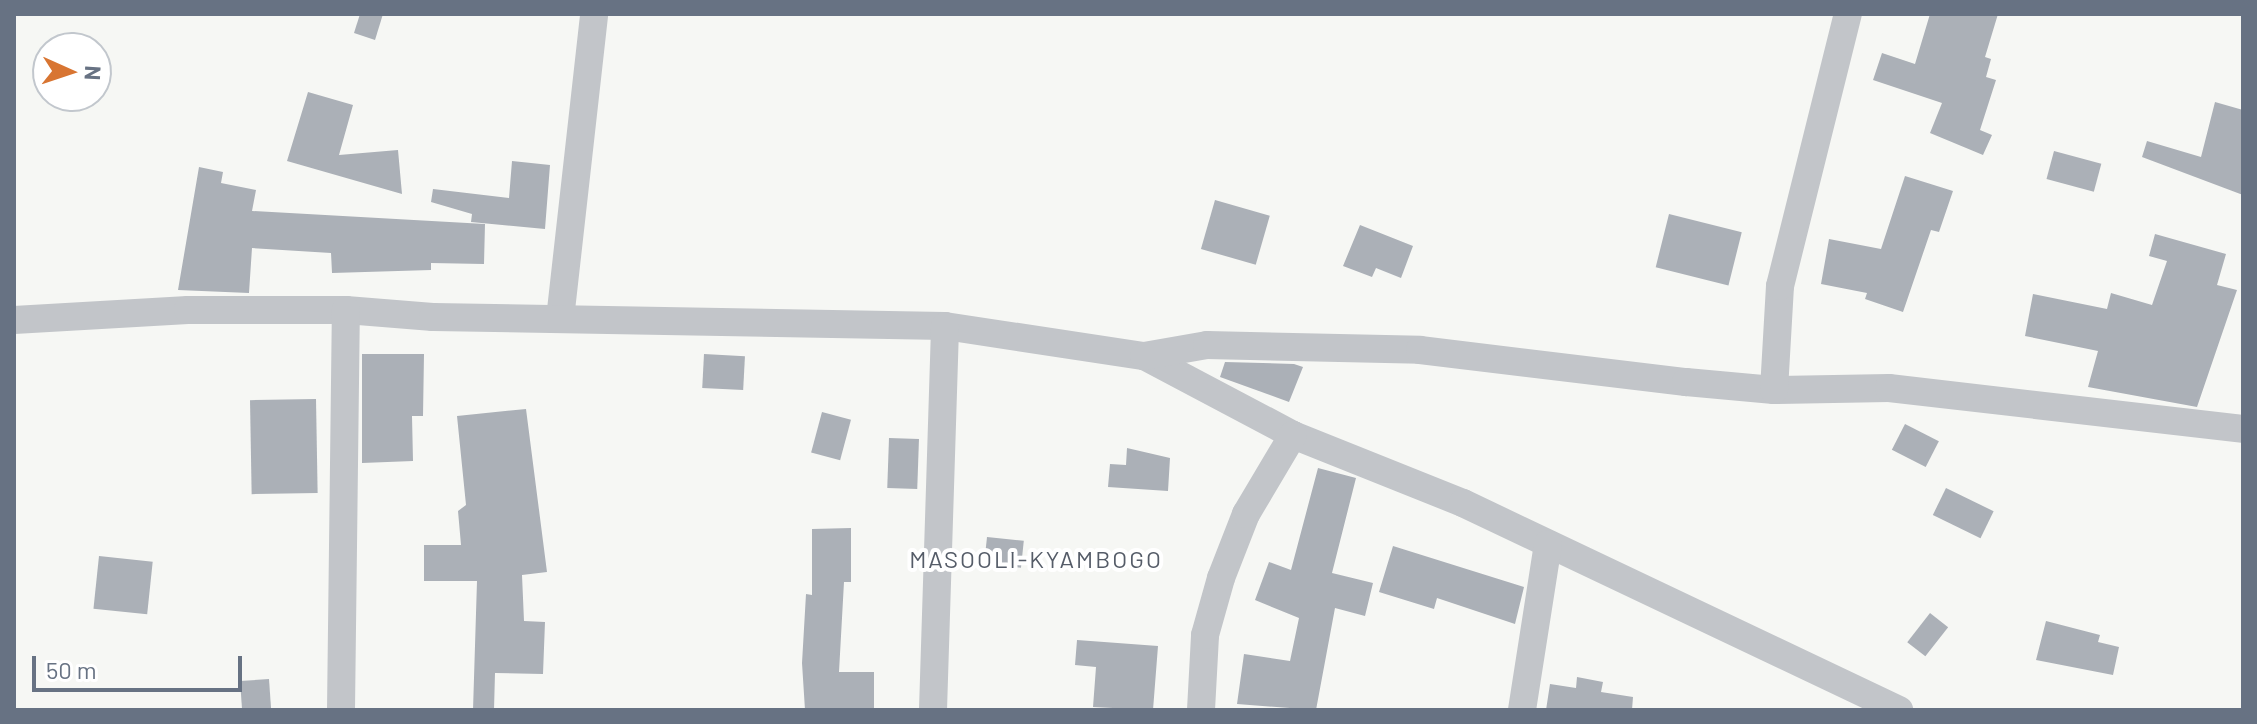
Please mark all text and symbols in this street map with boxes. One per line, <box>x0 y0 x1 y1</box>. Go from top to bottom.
north arrow <box>32 32 112 112</box>
text: N <box>81 65 107 81</box>
district label: MASOOLI-KYAMBOGO <box>909 545 1163 573</box>
scale bar <box>36 640 246 690</box>
text: 50 m <box>46 655 97 684</box>

